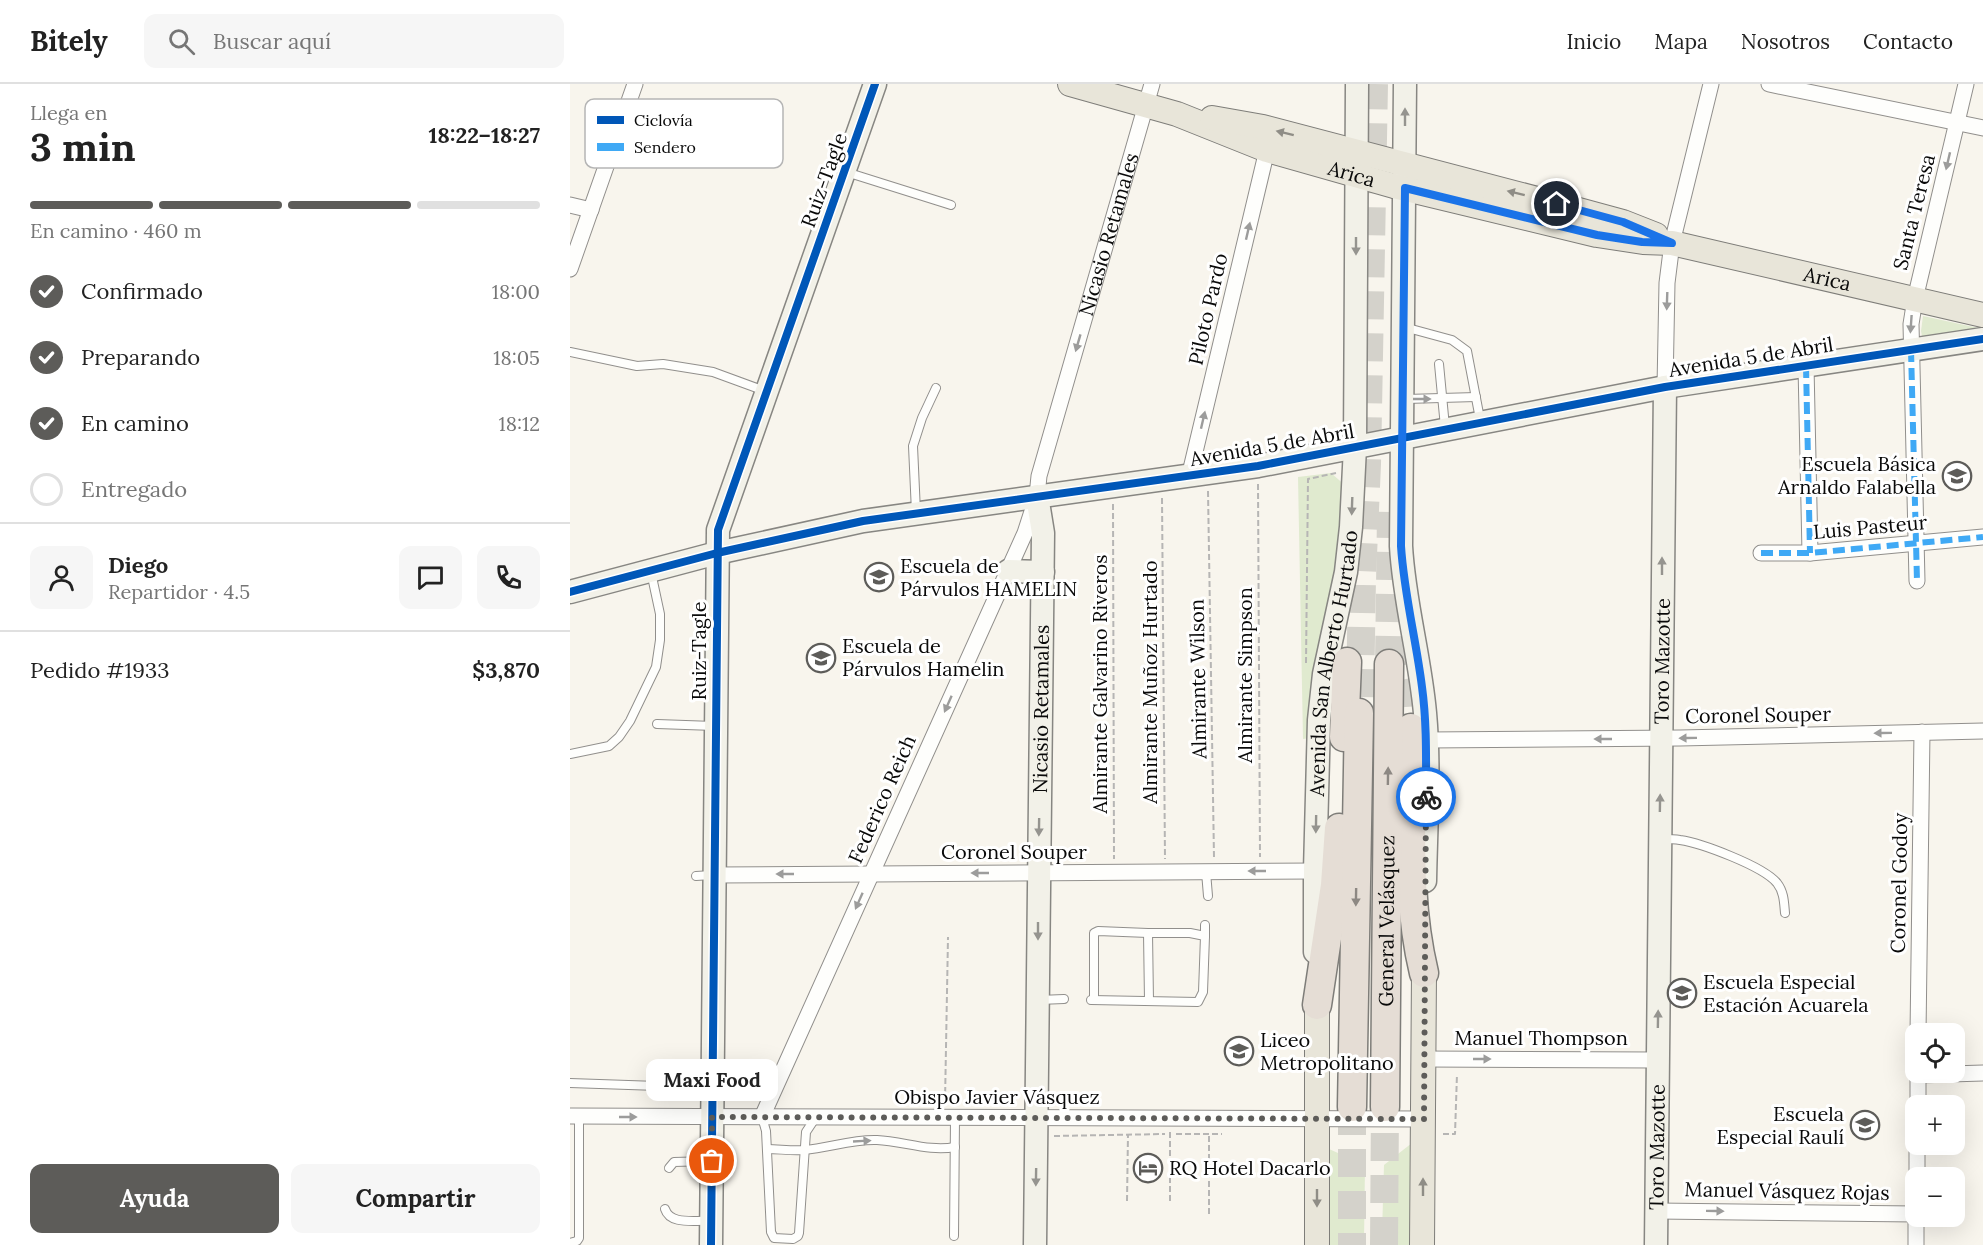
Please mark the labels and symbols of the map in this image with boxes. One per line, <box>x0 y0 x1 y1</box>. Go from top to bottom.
legend <box>585 99 783 168</box>
one-way arrow <box>1400 108 1410 127</box>
text: Ciclovía <box>634 110 693 130</box>
one-way arrow <box>1276 127 1294 137</box>
street label: Ruiz-Tagle <box>795 129 852 231</box>
text: Sendero <box>634 137 696 157</box>
street label: Nicasio Retamales <box>1073 150 1144 319</box>
street label: Santa Teresa <box>1887 151 1940 272</box>
one-way arrow <box>1942 152 1952 171</box>
street label: Arica <box>1324 155 1378 192</box>
pin <box>1531 178 1582 229</box>
one-way arrow <box>1507 188 1526 198</box>
one-way arrow <box>1244 221 1253 240</box>
one-way arrow <box>1351 237 1361 256</box>
street label: Piloto Pardo <box>1183 251 1233 367</box>
street label: Arica <box>1801 261 1854 296</box>
one-way arrow <box>1662 292 1671 311</box>
one-way arrow <box>1906 315 1916 334</box>
street label: Avenida 5 de Abril <box>1666 331 1835 382</box>
one-way arrow <box>1073 334 1082 352</box>
one-way arrow <box>1413 394 1432 404</box>
one-way arrow <box>1198 411 1208 429</box>
street label: Avenida 5 de Abril <box>1187 418 1356 471</box>
place label: Escuela Básica Arnaldo Falabella <box>1777 451 1936 499</box>
school or university icon: Escuela Básica Arnaldo Falabella <box>1941 460 1973 492</box>
one-way arrow <box>1348 496 1357 515</box>
street label: Luis Pasteur <box>1812 509 1928 544</box>
street label: Avenida San Alberto Hurtado <box>1304 529 1363 798</box>
place label: Escuela de Párvulos HAMELIN <box>900 553 1077 601</box>
street label: Almirante Galvarino Riveros <box>1087 554 1112 815</box>
one-way arrow <box>1657 556 1667 575</box>
street label: Almirante Muñoz Hurtado <box>1137 560 1162 805</box>
school or university icon: Escuela de Párvulos HAMELIN <box>863 561 895 593</box>
street label: Almirante Simpson <box>1232 587 1257 764</box>
street label: Toro Mazotte <box>1648 598 1675 724</box>
street label: Almirante Wilson <box>1184 599 1211 760</box>
street label: Ruiz-Tagle <box>686 601 711 701</box>
street label: Nicasio Retamales <box>1027 625 1054 793</box>
place label: Escuela de Párvulos Hamelin <box>842 633 1004 681</box>
school or university icon: Escuela de Párvulos Hamelin <box>805 642 837 674</box>
one-way arrow <box>943 696 953 714</box>
street label: Coronel Souper <box>1685 701 1832 728</box>
one-way arrow <box>1873 728 1892 738</box>
street label: Federico Reich <box>842 731 921 867</box>
one-way arrow <box>1678 733 1697 742</box>
one-way arrow <box>1593 734 1612 743</box>
one-way arrow <box>1383 766 1393 785</box>
courier <box>1396 767 1456 827</box>
one-way arrow <box>1656 793 1665 812</box>
street label: Coronel Godoy <box>1885 812 1912 953</box>
one-way arrow <box>1311 814 1321 833</box>
one-way arrow <box>1034 818 1044 837</box>
street label: General Velásquez <box>1373 835 1399 1007</box>
street label: Coronel Souper <box>941 839 1087 864</box>
one-way arrow <box>1247 866 1266 876</box>
one-way arrow <box>970 868 989 878</box>
one-way arrow <box>775 869 794 879</box>
one-way arrow <box>1351 888 1361 907</box>
one-way arrow <box>854 893 864 911</box>
one-way arrow <box>1033 922 1043 941</box>
place label: Escuela Especial Estación Acuarela <box>1703 969 1869 1017</box>
school or university icon: Escuela Especial Estación Acuarela <box>1666 977 1698 1009</box>
one-way arrow <box>1653 1009 1662 1028</box>
street label: Manuel Thompson <box>1454 1025 1628 1050</box>
place label: Liceo Metropolitano <box>1260 1027 1394 1075</box>
school or university icon: Liceo Metropolitano <box>1223 1035 1255 1067</box>
one-way arrow <box>1473 1054 1492 1064</box>
callout: Maxi Food <box>646 1059 778 1101</box>
street label: Obispo Javier Vásquez <box>894 1084 1100 1109</box>
street label: Toro Mazotte <box>1643 1084 1670 1210</box>
place label: Escuela Especial Raulí <box>1717 1101 1844 1149</box>
school or university icon: Escuela Especial Raulí <box>1849 1109 1881 1141</box>
one-way arrow <box>619 1112 638 1122</box>
pin <box>686 1135 737 1186</box>
one-way arrow <box>853 1136 872 1145</box>
hotel icon: RQ Hotel Dacarlo <box>1132 1152 1164 1184</box>
place label: RQ Hotel Dacarlo <box>1169 1155 1331 1180</box>
one-way arrow <box>1031 1167 1041 1186</box>
street label: Manuel Vásquez Rojas <box>1684 1176 1890 1205</box>
one-way arrow <box>1418 1177 1428 1196</box>
one-way arrow <box>1312 1189 1322 1208</box>
one-way arrow <box>1706 1207 1725 1216</box>

